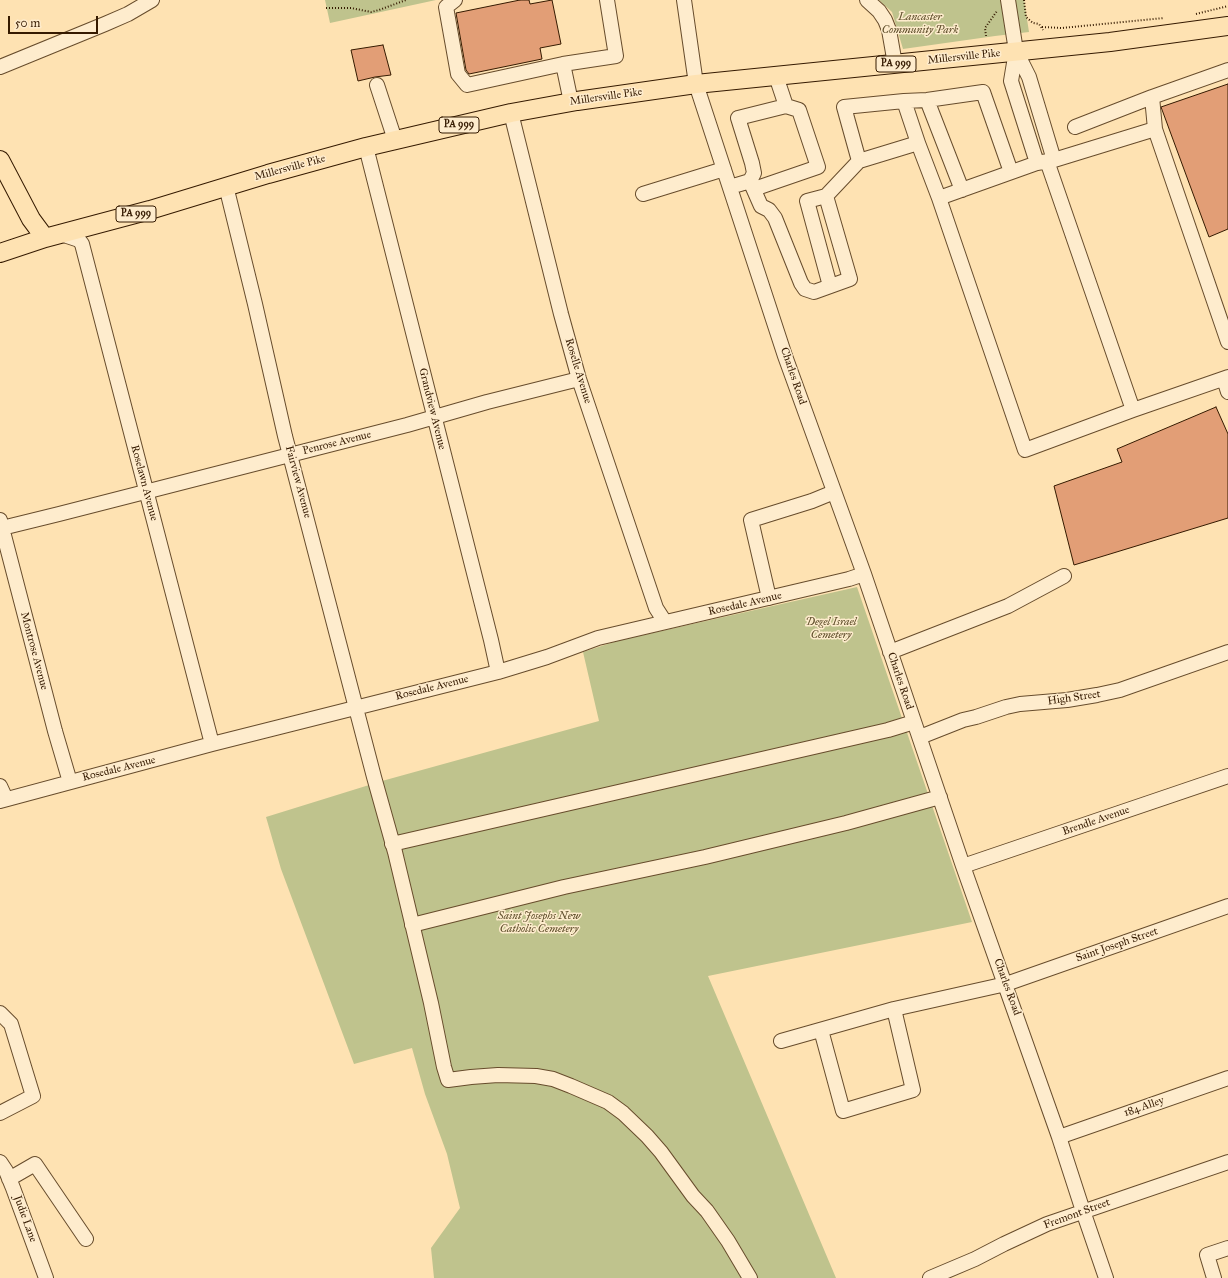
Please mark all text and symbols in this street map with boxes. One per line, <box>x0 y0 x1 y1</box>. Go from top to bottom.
scale bar <box>10 8 100 34</box>
park label: Lancaster Community Park <box>882 10 958 36</box>
text: 50 m <box>15 16 40 30</box>
street label: Millersville Pike <box>927 47 1001 67</box>
road number: PA 999 <box>876 56 916 72</box>
street label: Millersville Pike <box>569 85 643 109</box>
road number: PA 999 <box>439 117 479 133</box>
street label: Millersville Pike <box>253 152 327 184</box>
road number: PA 999 <box>116 206 156 222</box>
street label: Roselle Avenue <box>562 337 594 405</box>
street label: Charles Road <box>777 346 809 406</box>
street label: Grandview Avenue <box>415 367 449 451</box>
street label: Penrose Avenue <box>301 428 373 458</box>
street label: Roselawn Avenue <box>128 444 160 522</box>
street label: Fairview Avenue <box>282 444 314 520</box>
street label: Rosedale Avenue <box>707 589 783 619</box>
street label: Montrose Avenue <box>17 611 51 691</box>
park label: Degel Israel Cemetery <box>805 615 857 641</box>
street label: Charles Road <box>884 651 916 711</box>
street label: Rosedale Avenue <box>394 673 470 703</box>
street label: High Street <box>1047 688 1101 708</box>
street label: Rosedale Avenue <box>81 754 157 784</box>
street label: Brendle Avenue <box>1061 803 1131 839</box>
park label: Saint Josephs New Catholic Cemetery <box>498 909 580 935</box>
street label: Saint Joseph Street <box>1074 925 1160 965</box>
street label: Charles Road <box>991 957 1023 1017</box>
street label: 184 Alley <box>1122 1094 1166 1120</box>
street label: Judie Lane <box>10 1194 40 1244</box>
street label: Fremont Street <box>1042 1196 1112 1232</box>

